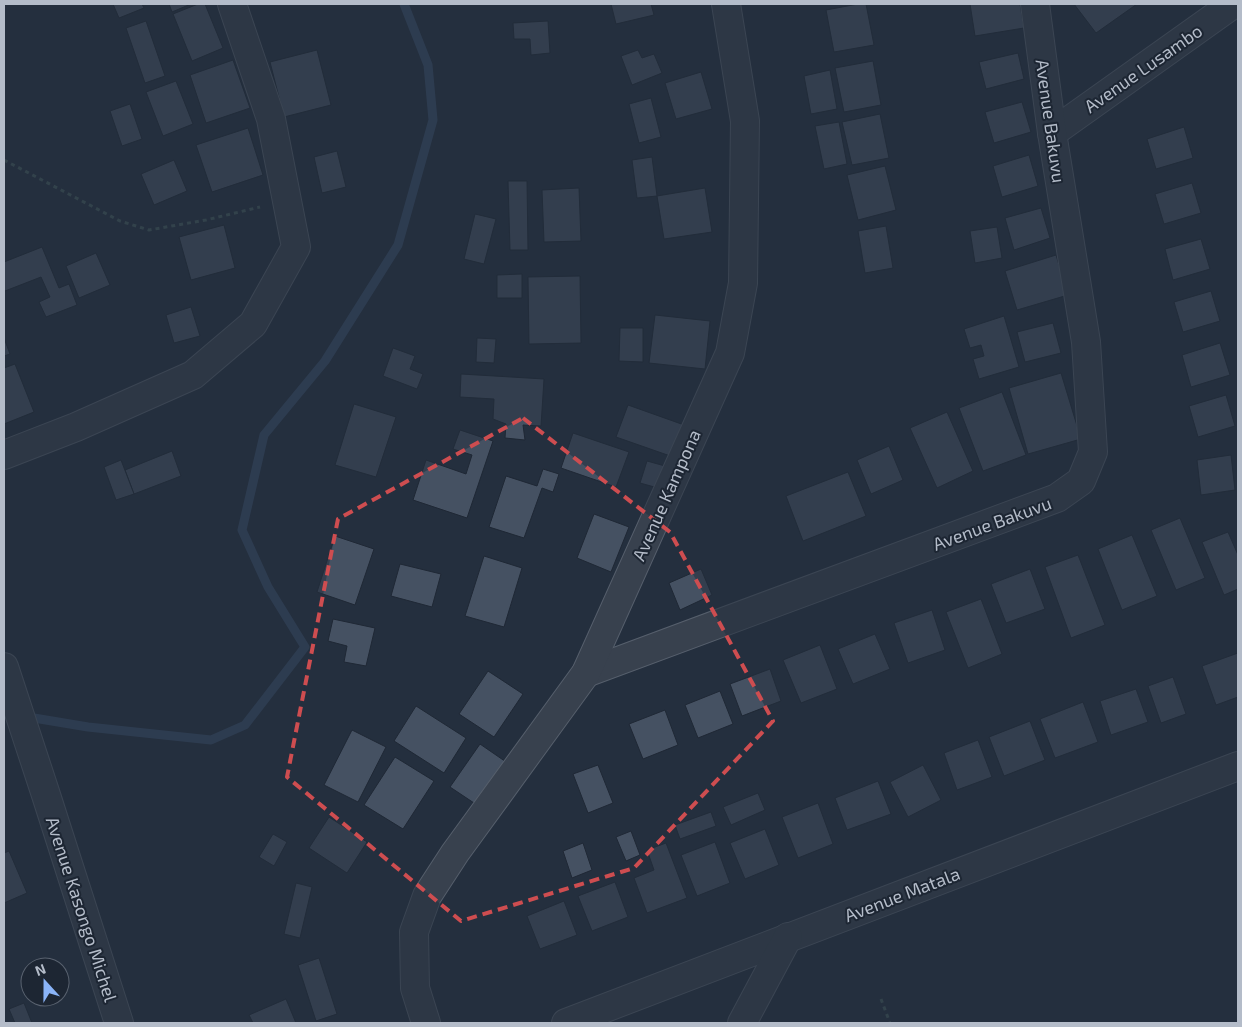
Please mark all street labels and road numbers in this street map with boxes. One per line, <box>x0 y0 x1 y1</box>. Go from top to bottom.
street label: Avenue Lusambo <box>1080 19 1206 117</box>
street label: Avenue Bakuvu <box>1031 58 1071 184</box>
street label: Avenue Kampona <box>627 426 705 564</box>
street label: Avenue Bakuvu <box>930 491 1054 555</box>
street label: Avenue Kasongo Michel <box>42 814 123 1005</box>
street label: Avenue Matala <box>841 862 963 926</box>

